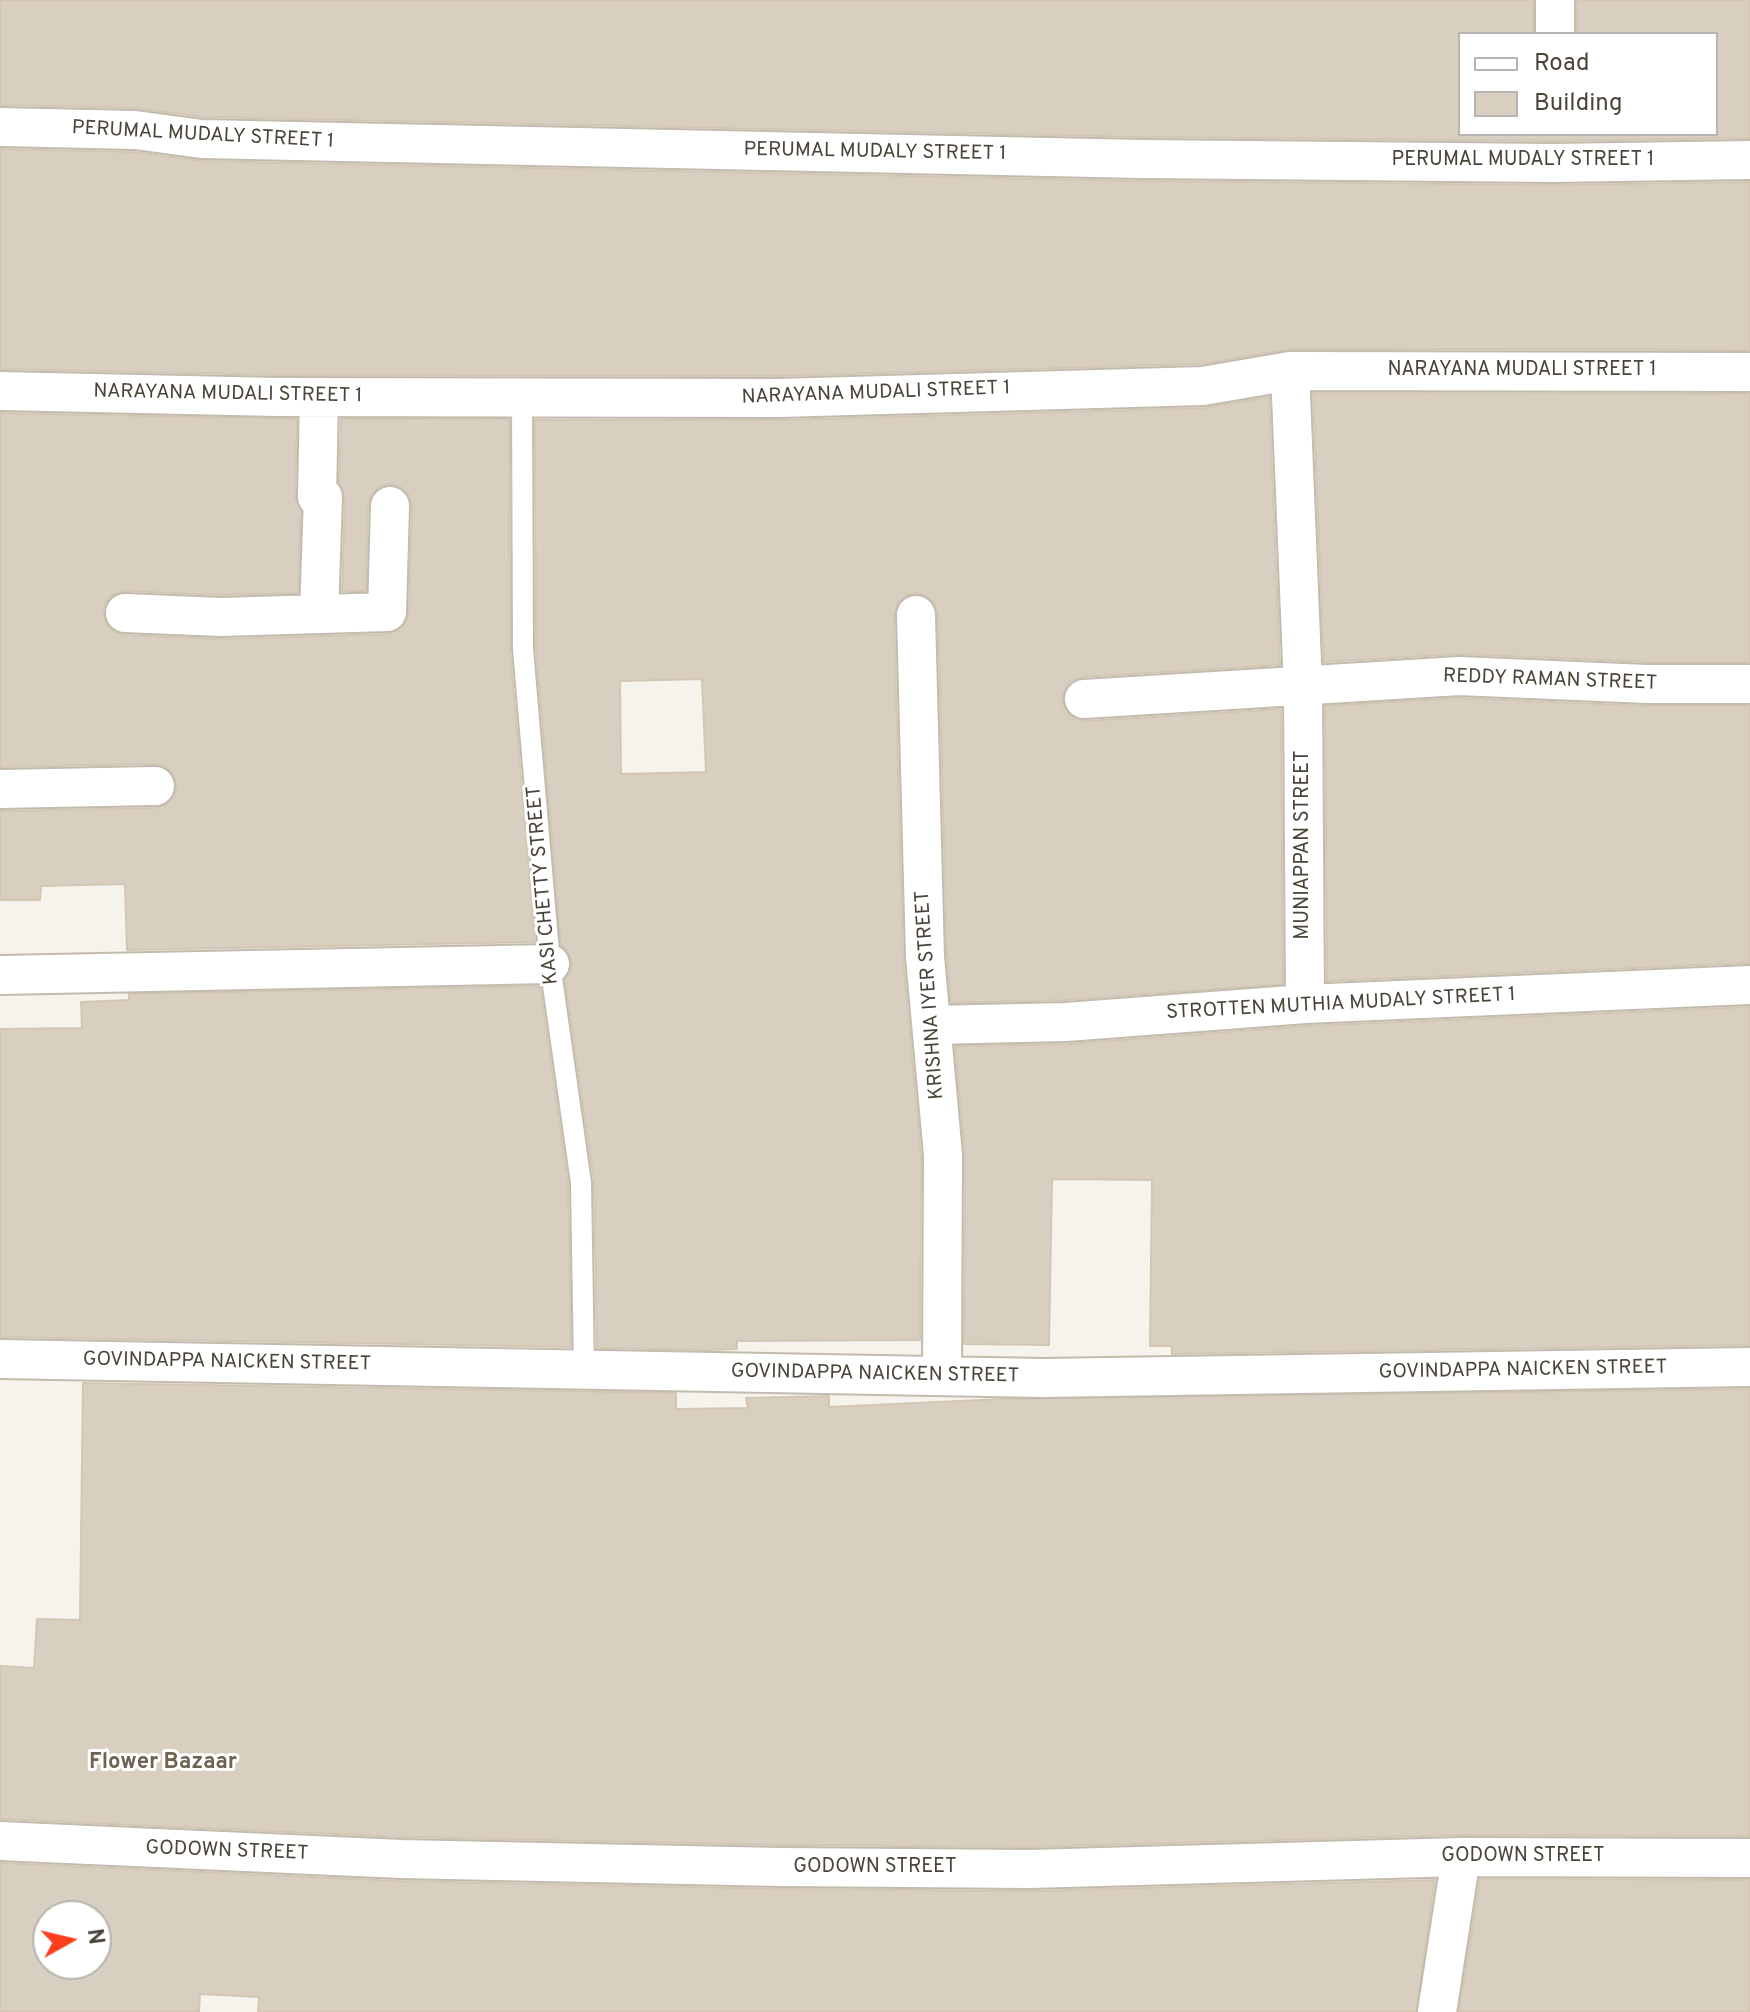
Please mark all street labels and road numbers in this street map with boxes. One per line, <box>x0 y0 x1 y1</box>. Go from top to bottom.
street label: PERUMAL MUDALY STREET 1 <box>71 117 335 155</box>
street label: PERUMAL MUDALY STREET 1 <box>743 139 1007 167</box>
street label: PERUMAL MUDALY STREET 1 <box>1392 149 1654 173</box>
street label: NARAYANA MUDALI STREET 1 <box>1387 359 1657 383</box>
street label: NARAYANA MUDALI STREET 1 <box>741 377 1011 411</box>
street label: NARAYANA MUDALI STREET 1 <box>93 381 363 409</box>
street label: REDDY RAMAN STREET <box>1442 665 1658 697</box>
street label: MUNIAPPAN STREET <box>1292 750 1316 940</box>
street label: KASI CHETTY STREET <box>523 784 565 986</box>
street label: KRISHNA IYER STREET <box>912 890 950 1100</box>
street label: STROTTEN MUTHIA MUDALY STREET 1 <box>1166 984 1516 1026</box>
street label: GOVINDAPPA NAICKEN STREET <box>83 1348 371 1378</box>
street label: GOVINDAPPA NAICKEN STREET <box>1379 1356 1667 1386</box>
street label: GOVINDAPPA NAICKEN STREET <box>731 1360 1019 1390</box>
street label: GODOWN STREET <box>145 1837 309 1867</box>
street label: GODOWN STREET <box>1441 1845 1605 1869</box>
street label: GODOWN STREET <box>793 1856 957 1880</box>

